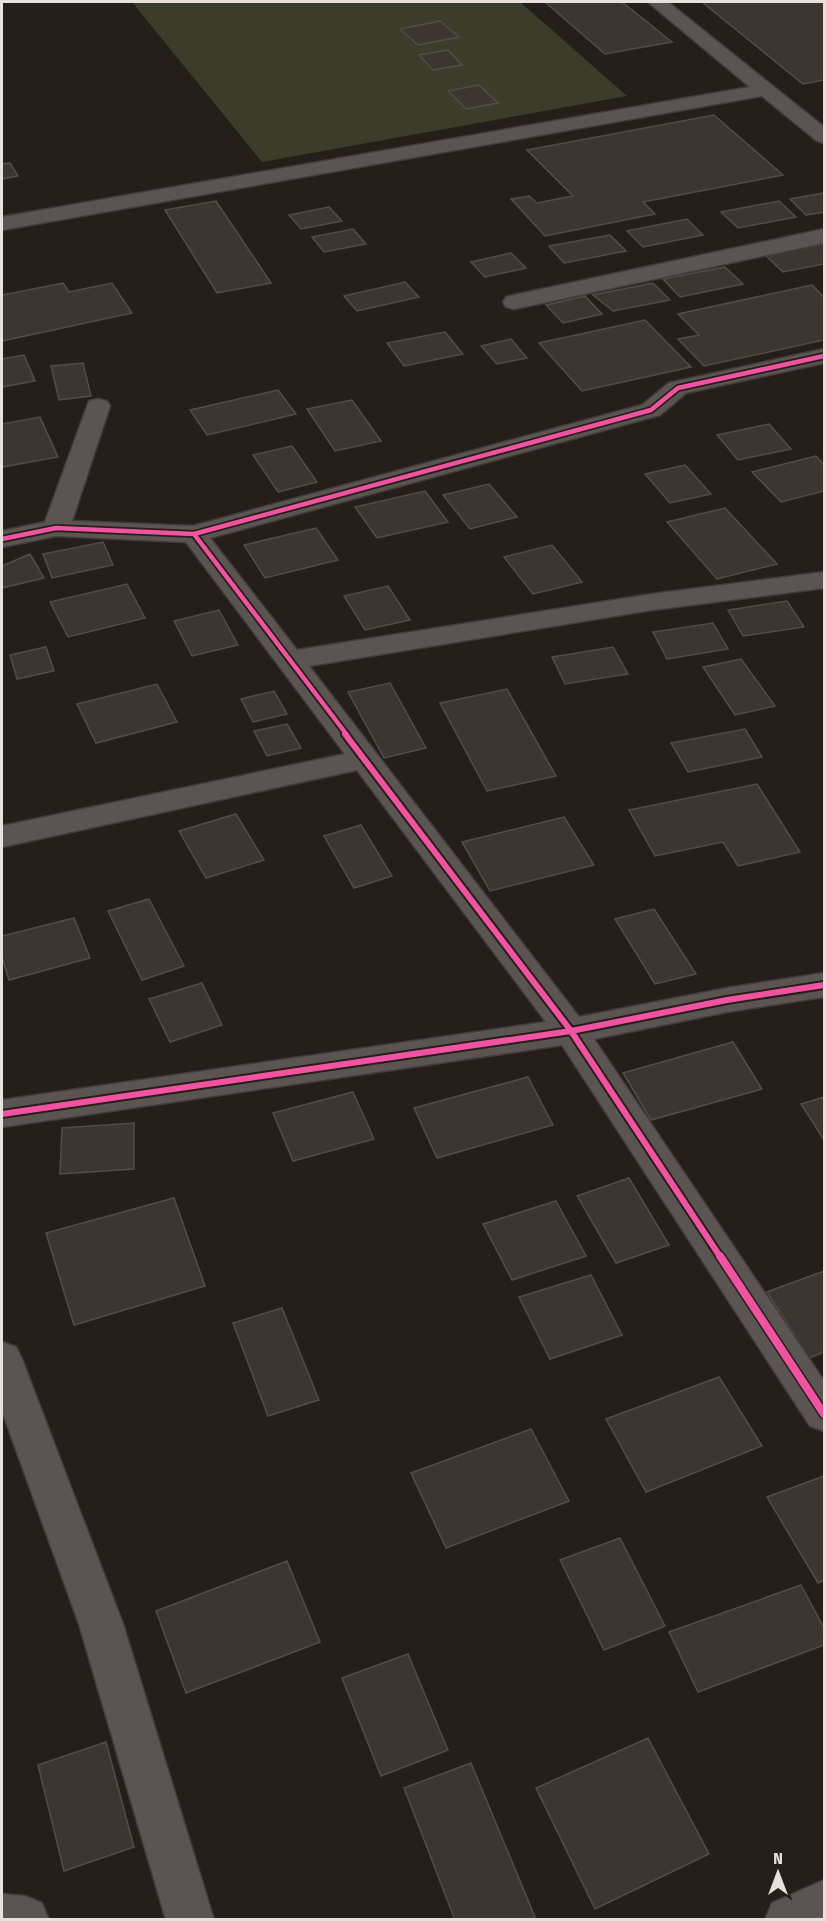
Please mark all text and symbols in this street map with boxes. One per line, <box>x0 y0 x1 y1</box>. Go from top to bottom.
north arrow <box>748 1843 808 1903</box>
text: N <box>773 1849 783 1868</box>

